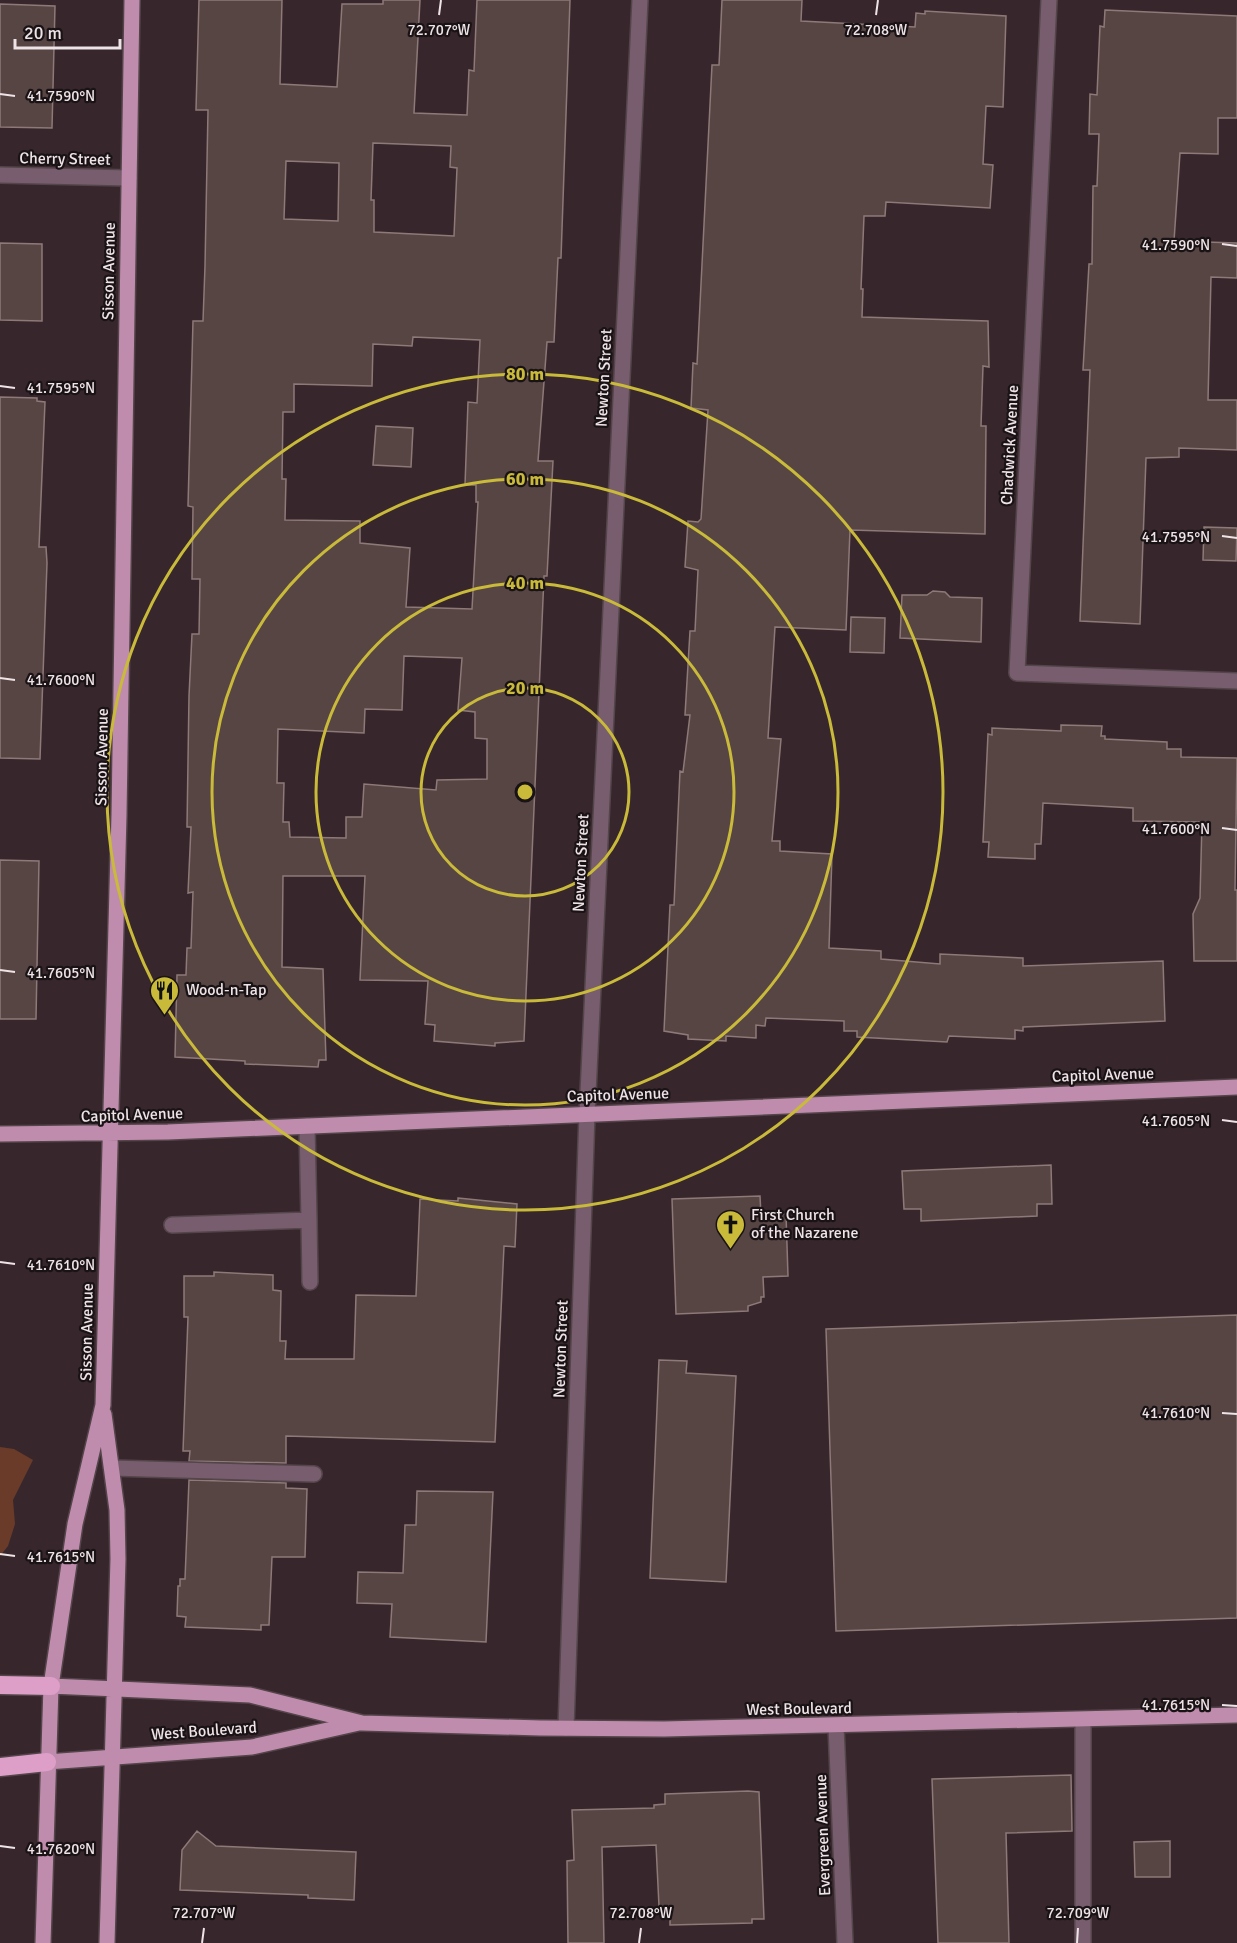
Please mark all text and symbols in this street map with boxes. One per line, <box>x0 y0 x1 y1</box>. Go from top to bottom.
scale bar <box>15 12 120 50</box>
text: 72.707°W <box>408 21 471 39</box>
text: 72.708°W <box>845 21 908 39</box>
text: 20 m <box>24 22 62 44</box>
text: 41.7590°N <box>27 87 95 105</box>
street label: Cherry Street <box>19 148 111 170</box>
street label: Sisson Avenue <box>98 222 120 320</box>
text: 41.7590°N <box>1142 236 1210 254</box>
street label: Newton Street <box>591 328 617 428</box>
text: 80 m <box>506 363 544 385</box>
text: 41.7595°N <box>27 379 95 397</box>
street label: Chadwick Avenue <box>997 384 1023 506</box>
text: 60 m <box>506 468 544 490</box>
text: 41.7595°N <box>1142 528 1210 546</box>
text: 40 m <box>506 572 544 594</box>
text: 41.7600°N <box>27 671 95 689</box>
text: 20 m <box>506 677 544 699</box>
street label: Sisson Avenue <box>91 708 113 806</box>
centre of rings <box>515 782 535 802</box>
street label: Newton Street <box>568 813 594 913</box>
text: 41.7600°N <box>1142 820 1210 838</box>
text: 41.7605°N <box>27 964 95 982</box>
restaurant icon: Wood-n-Tap <box>149 974 181 1016</box>
place label: Wood-n-Tap <box>186 980 266 1000</box>
street label: Capitol Avenue <box>1051 1063 1155 1087</box>
street label: Capitol Avenue <box>566 1083 670 1107</box>
street label: Capitol Avenue <box>80 1103 184 1127</box>
text: 41.7605°N <box>1142 1112 1210 1130</box>
place label: First Church of the Nazarene <box>751 1205 859 1243</box>
church icon: First Church of the Nazarene <box>714 1208 746 1250</box>
text: 41.7610°N <box>27 1256 95 1274</box>
street label: Sisson Avenue <box>76 1283 98 1381</box>
street label: Newton Street <box>549 1299 573 1398</box>
text: 41.7610°N <box>1142 1404 1210 1422</box>
text: 41.7615°N <box>27 1548 95 1566</box>
text: 41.7615°N <box>1142 1696 1210 1714</box>
street label: West Boulevard <box>746 1698 852 1720</box>
street label: West Boulevard <box>151 1717 257 1745</box>
street label: Evergreen Avenue <box>811 1774 835 1896</box>
text: 41.7620°N <box>27 1840 95 1858</box>
text: 72.707°W <box>173 1904 236 1922</box>
text: 72.708°W <box>610 1904 673 1922</box>
text: 72.709°W <box>1047 1904 1110 1922</box>

